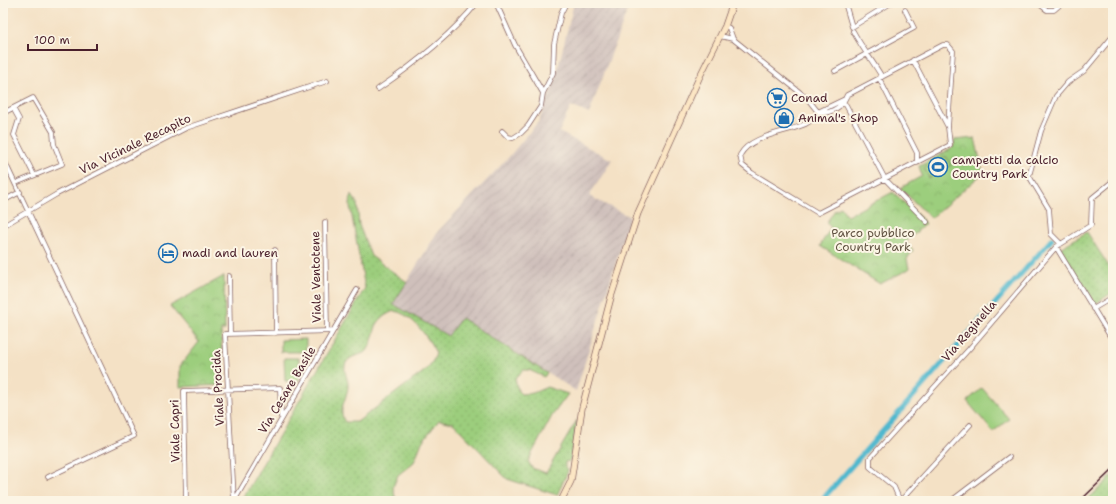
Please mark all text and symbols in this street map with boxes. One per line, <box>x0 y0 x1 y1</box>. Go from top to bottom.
scale bar <box>28 26 97 52</box>
text: 100 m <box>34 32 70 48</box>
supermarket icon: Conad <box>766 87 788 109</box>
place label: Conad <box>791 90 828 106</box>
shop icon: Animal's Shop <box>773 107 795 129</box>
street label: Via Vicinale Recapito <box>77 110 193 178</box>
place label: Animal's Shop <box>798 110 878 126</box>
place label: campetti da calcio Country Park <box>952 152 1059 182</box>
sports icon: campetti da calcio Country Park <box>927 156 949 178</box>
park label: Parco pubblico Country Park <box>831 225 915 255</box>
street label: Viale Ventotene <box>307 231 325 323</box>
hotel icon: madi and lauren <box>157 242 179 264</box>
place label: madi and lauren <box>182 245 278 261</box>
street label: Via Reginella <box>938 296 1000 365</box>
street label: Via Cesare Basile <box>255 343 320 437</box>
street label: Viale Procida <box>208 349 228 427</box>
street label: Viale Capri <box>166 399 184 463</box>

